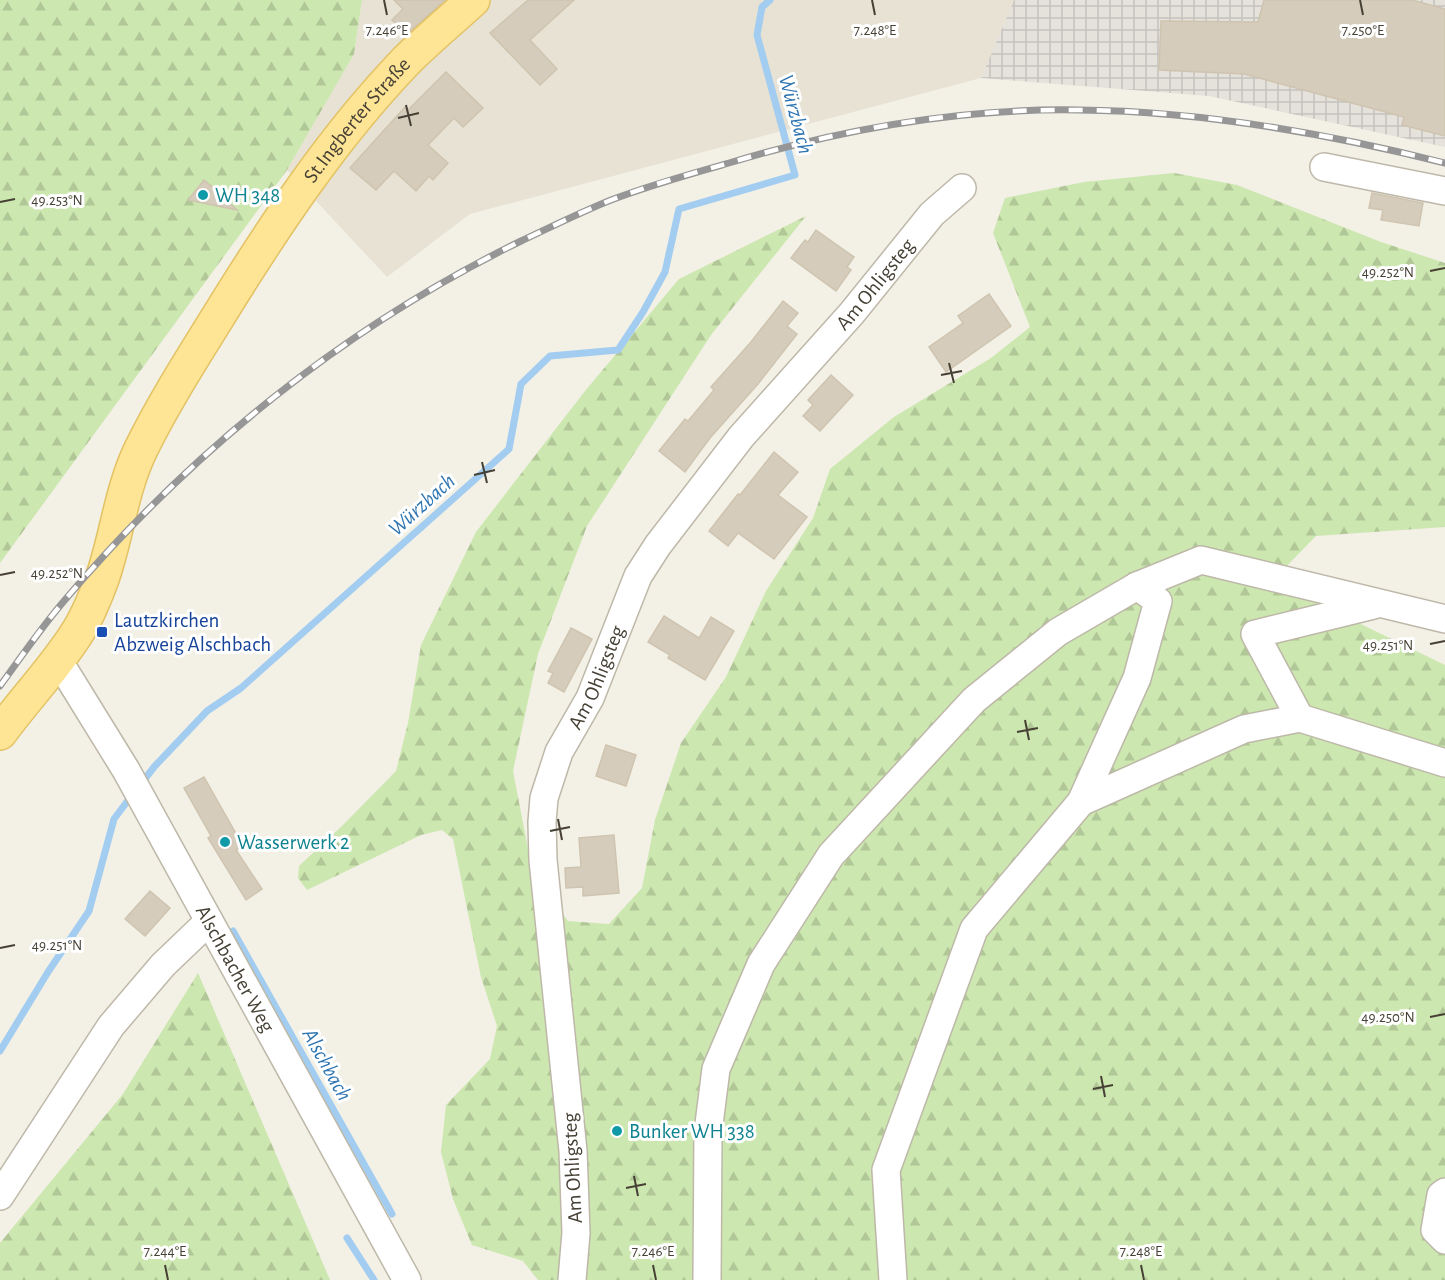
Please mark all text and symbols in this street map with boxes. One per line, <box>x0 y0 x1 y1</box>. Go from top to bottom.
text: 7.246°E <box>366 23 408 38</box>
text: 7.248°E <box>854 23 896 38</box>
text: 7.250°E <box>1342 23 1384 38</box>
street label: St.Ingberter Straße <box>300 54 414 187</box>
water label: Würzbach <box>775 72 817 156</box>
place label: WH 348 <box>215 185 280 206</box>
marker: WH 348 <box>196 188 210 202</box>
text: 49.253°N <box>31 193 83 208</box>
street label: Am Ohligsteg <box>832 234 919 334</box>
text: 49.252°N <box>1362 265 1414 280</box>
water label: Würzbach <box>384 469 459 540</box>
text: 49.252°N <box>31 566 83 581</box>
place label: Lautzkirchen Abzweig Alschbach <box>114 610 271 655</box>
street label: Am Ohligsteg <box>564 622 629 733</box>
marker: Lautzkirchen Abzweig Alschbach <box>95 625 109 639</box>
text: 49.251°N <box>1363 638 1413 653</box>
place label: Wasserwerk 2 <box>237 832 350 853</box>
marker: Wasserwerk 2 <box>218 835 232 849</box>
street label: Alschbacher Weg <box>192 902 279 1036</box>
text: 49.251°N <box>32 938 82 953</box>
text: 49.250°N <box>1361 1010 1415 1025</box>
water label: Alschbach <box>298 1024 356 1104</box>
street label: Am Ohligsteg <box>559 1111 586 1224</box>
place label: Bunker WH 338 <box>629 1121 755 1142</box>
marker: Bunker WH 338 <box>610 1124 624 1138</box>
text: 7.244°E <box>144 1244 186 1259</box>
text: 7.246°E <box>632 1244 674 1259</box>
text: 7.248°E <box>1120 1244 1162 1259</box>

